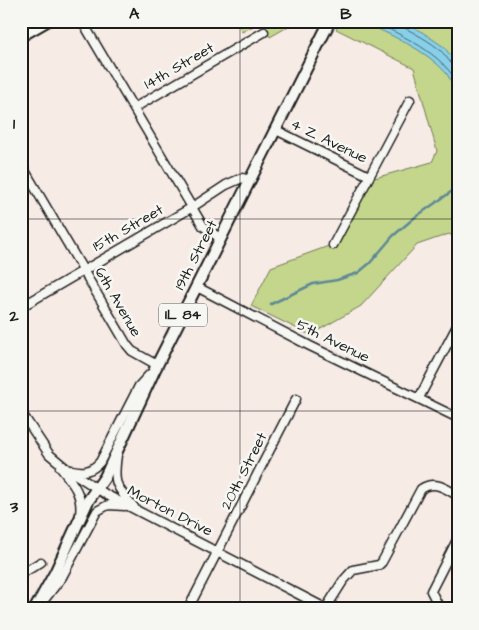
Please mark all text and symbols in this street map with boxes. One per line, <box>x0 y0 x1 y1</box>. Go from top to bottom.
text: A <box>129 3 140 25</box>
text: B <box>340 3 352 25</box>
street label: 14th Street <box>140 37 218 95</box>
text: 1 <box>13 113 16 135</box>
street label: 4 Z Avenue <box>287 113 371 169</box>
street label: 15th Street <box>89 199 167 257</box>
street label: 19th Street <box>169 216 223 294</box>
street label: 6th Avenue <box>89 263 147 341</box>
road number: IL 84 <box>159 304 207 326</box>
text: 2 <box>8 305 19 327</box>
street label: 5th Avenue <box>293 314 373 368</box>
street label: 20th Street <box>216 429 272 513</box>
street label: Morton Drive <box>124 480 216 542</box>
text: 3 <box>9 496 19 518</box>

